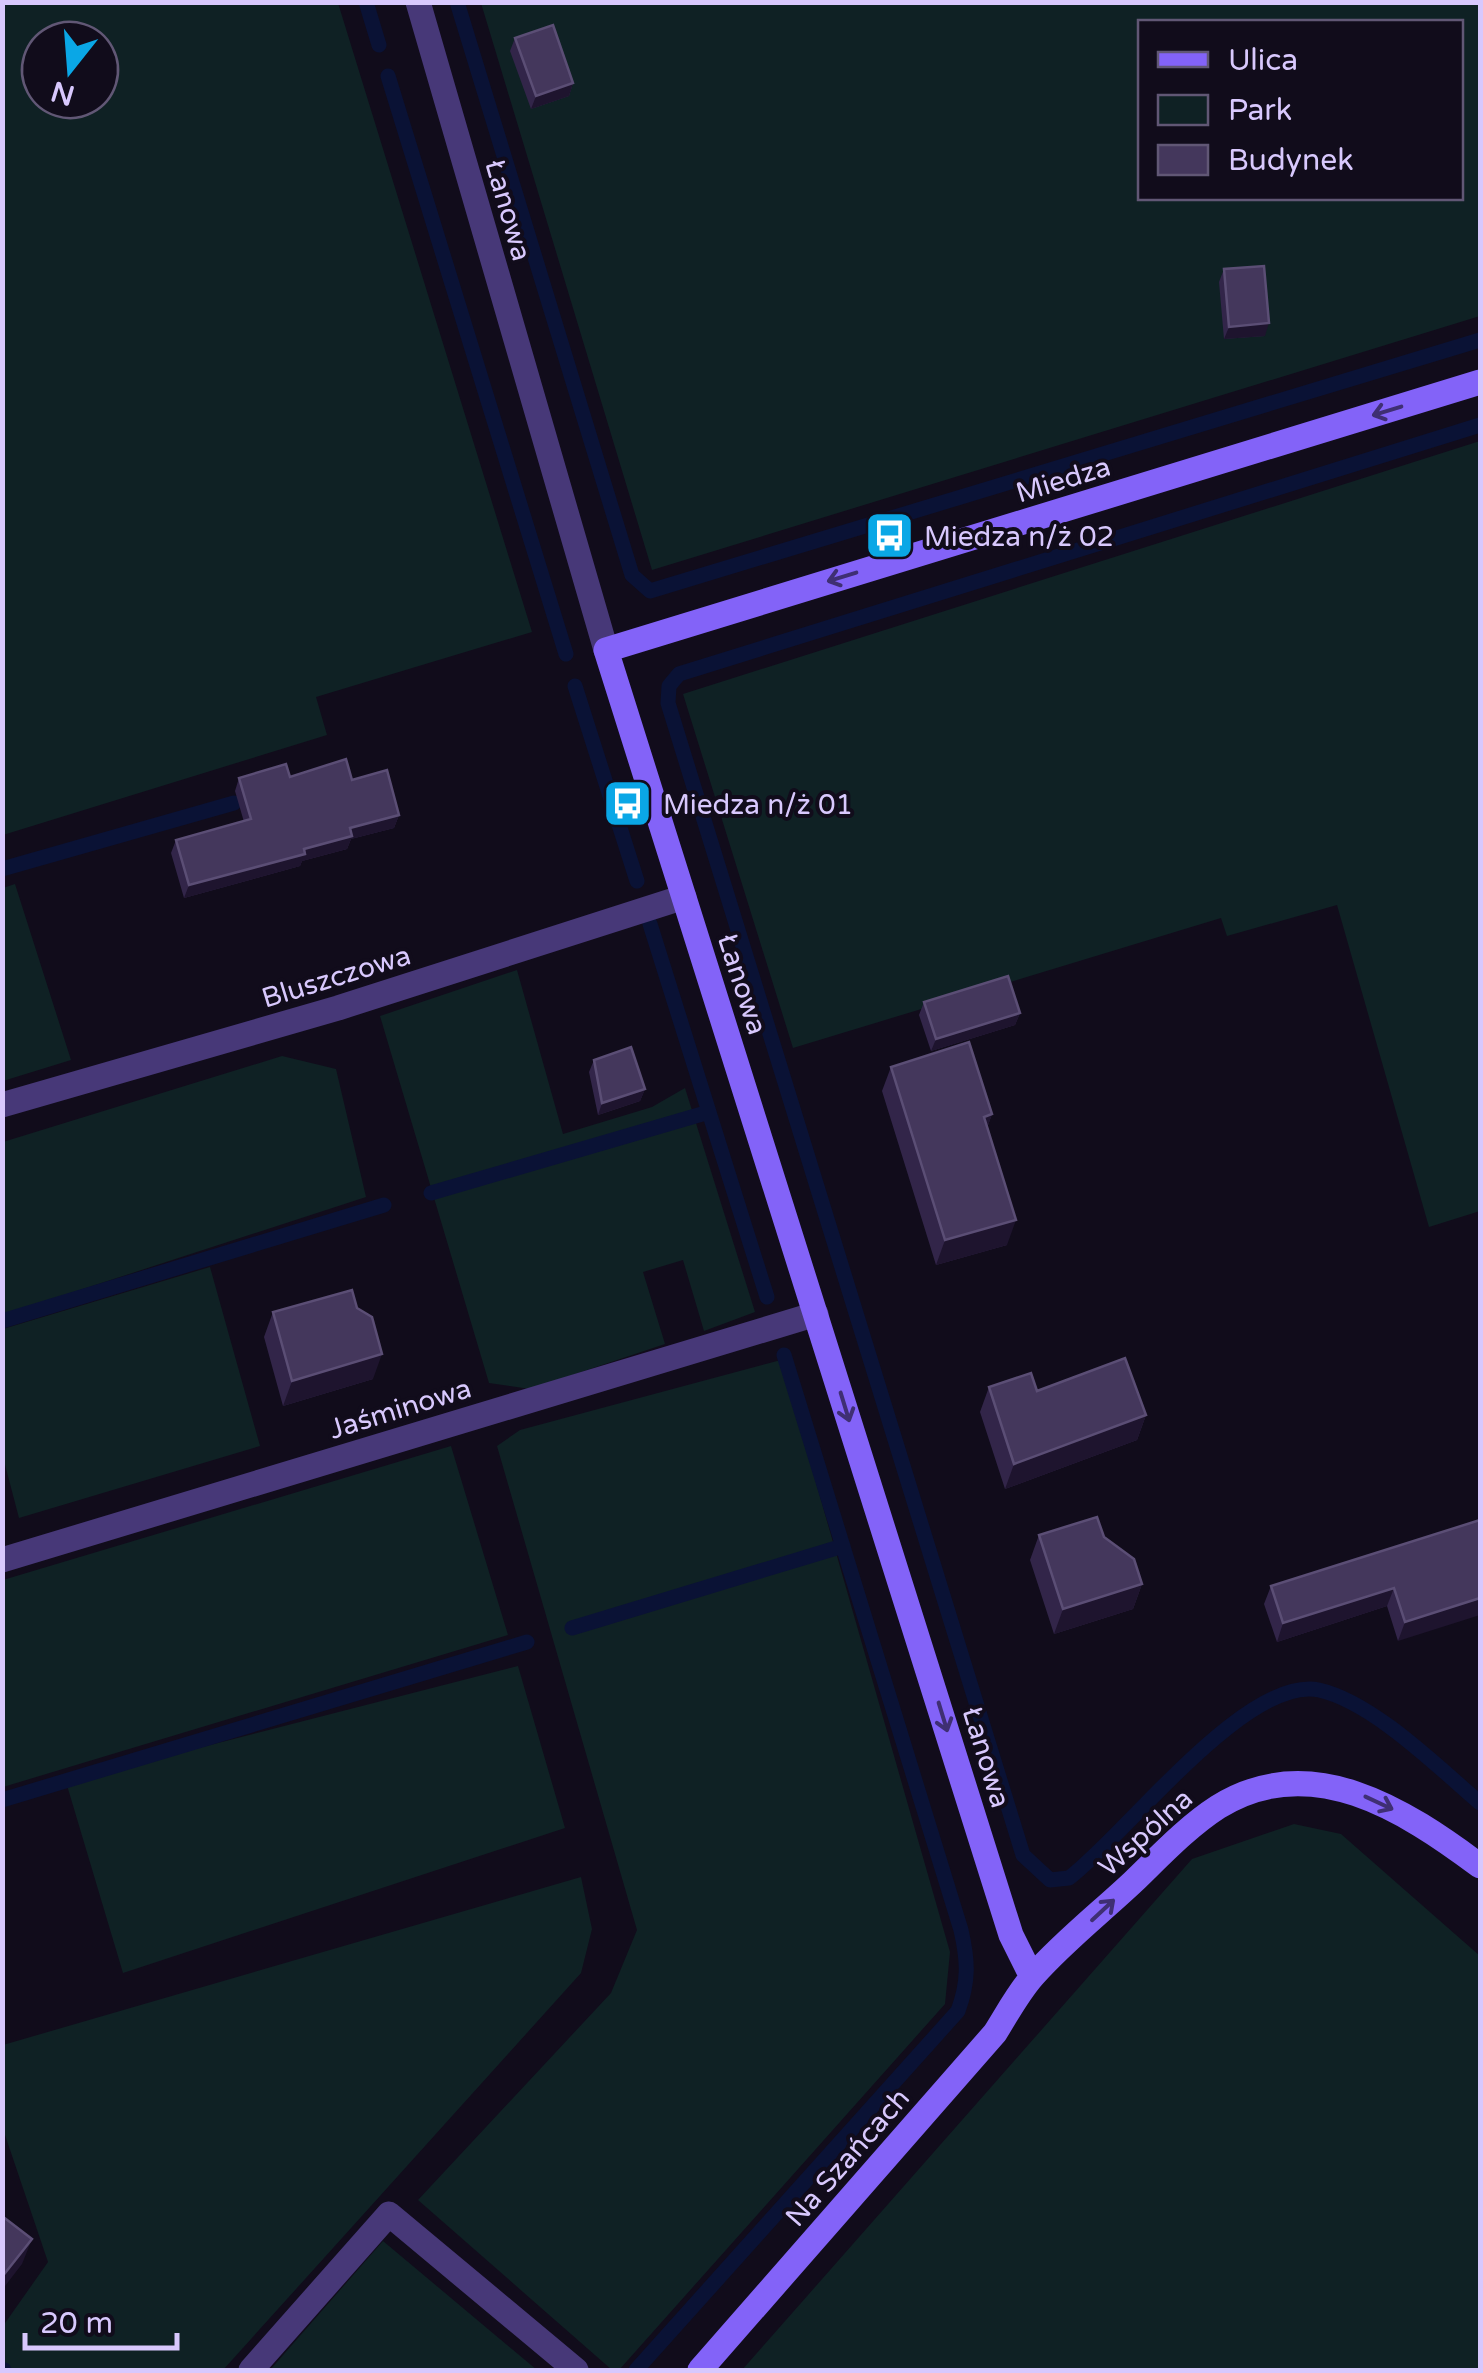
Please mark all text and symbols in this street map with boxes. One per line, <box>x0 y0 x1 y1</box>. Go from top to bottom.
north arrow <box>20 20 120 120</box>
legend <box>1138 20 1463 200</box>
text: Ulica <box>1228 42 1298 79</box>
text: N <box>47 73 79 112</box>
text: Park <box>1228 92 1292 129</box>
text: Budynek <box>1228 142 1354 179</box>
street label: Łanowa <box>477 156 539 265</box>
one-way arrow <box>1372 403 1404 421</box>
street label: Miedza <box>1012 450 1115 510</box>
bus stop icon: Miedza n/ż 02 <box>863 510 915 562</box>
place label: Miedza n/ż 02 <box>924 520 1114 554</box>
one-way arrow <box>827 570 858 588</box>
bus stop icon: Miedza n/ż 01 <box>602 778 654 830</box>
place label: Miedza n/ż 01 <box>663 788 853 822</box>
street label: Łanowa <box>710 930 774 1039</box>
street label: Bluszczowa <box>258 938 415 1016</box>
street label: Jaśminowa <box>325 1371 475 1447</box>
one-way arrow <box>837 1391 855 1422</box>
one-way arrow <box>935 1701 953 1732</box>
street label: Łanowa <box>955 1703 1017 1812</box>
street label: Wspólna <box>1092 1782 1200 1884</box>
one-way arrow <box>1364 1794 1394 1813</box>
one-way arrow <box>1090 1899 1115 1922</box>
street label: Na Szańcach <box>778 2082 917 2234</box>
scale bar <box>25 2288 178 2350</box>
text: 20 m <box>40 2305 113 2342</box>

